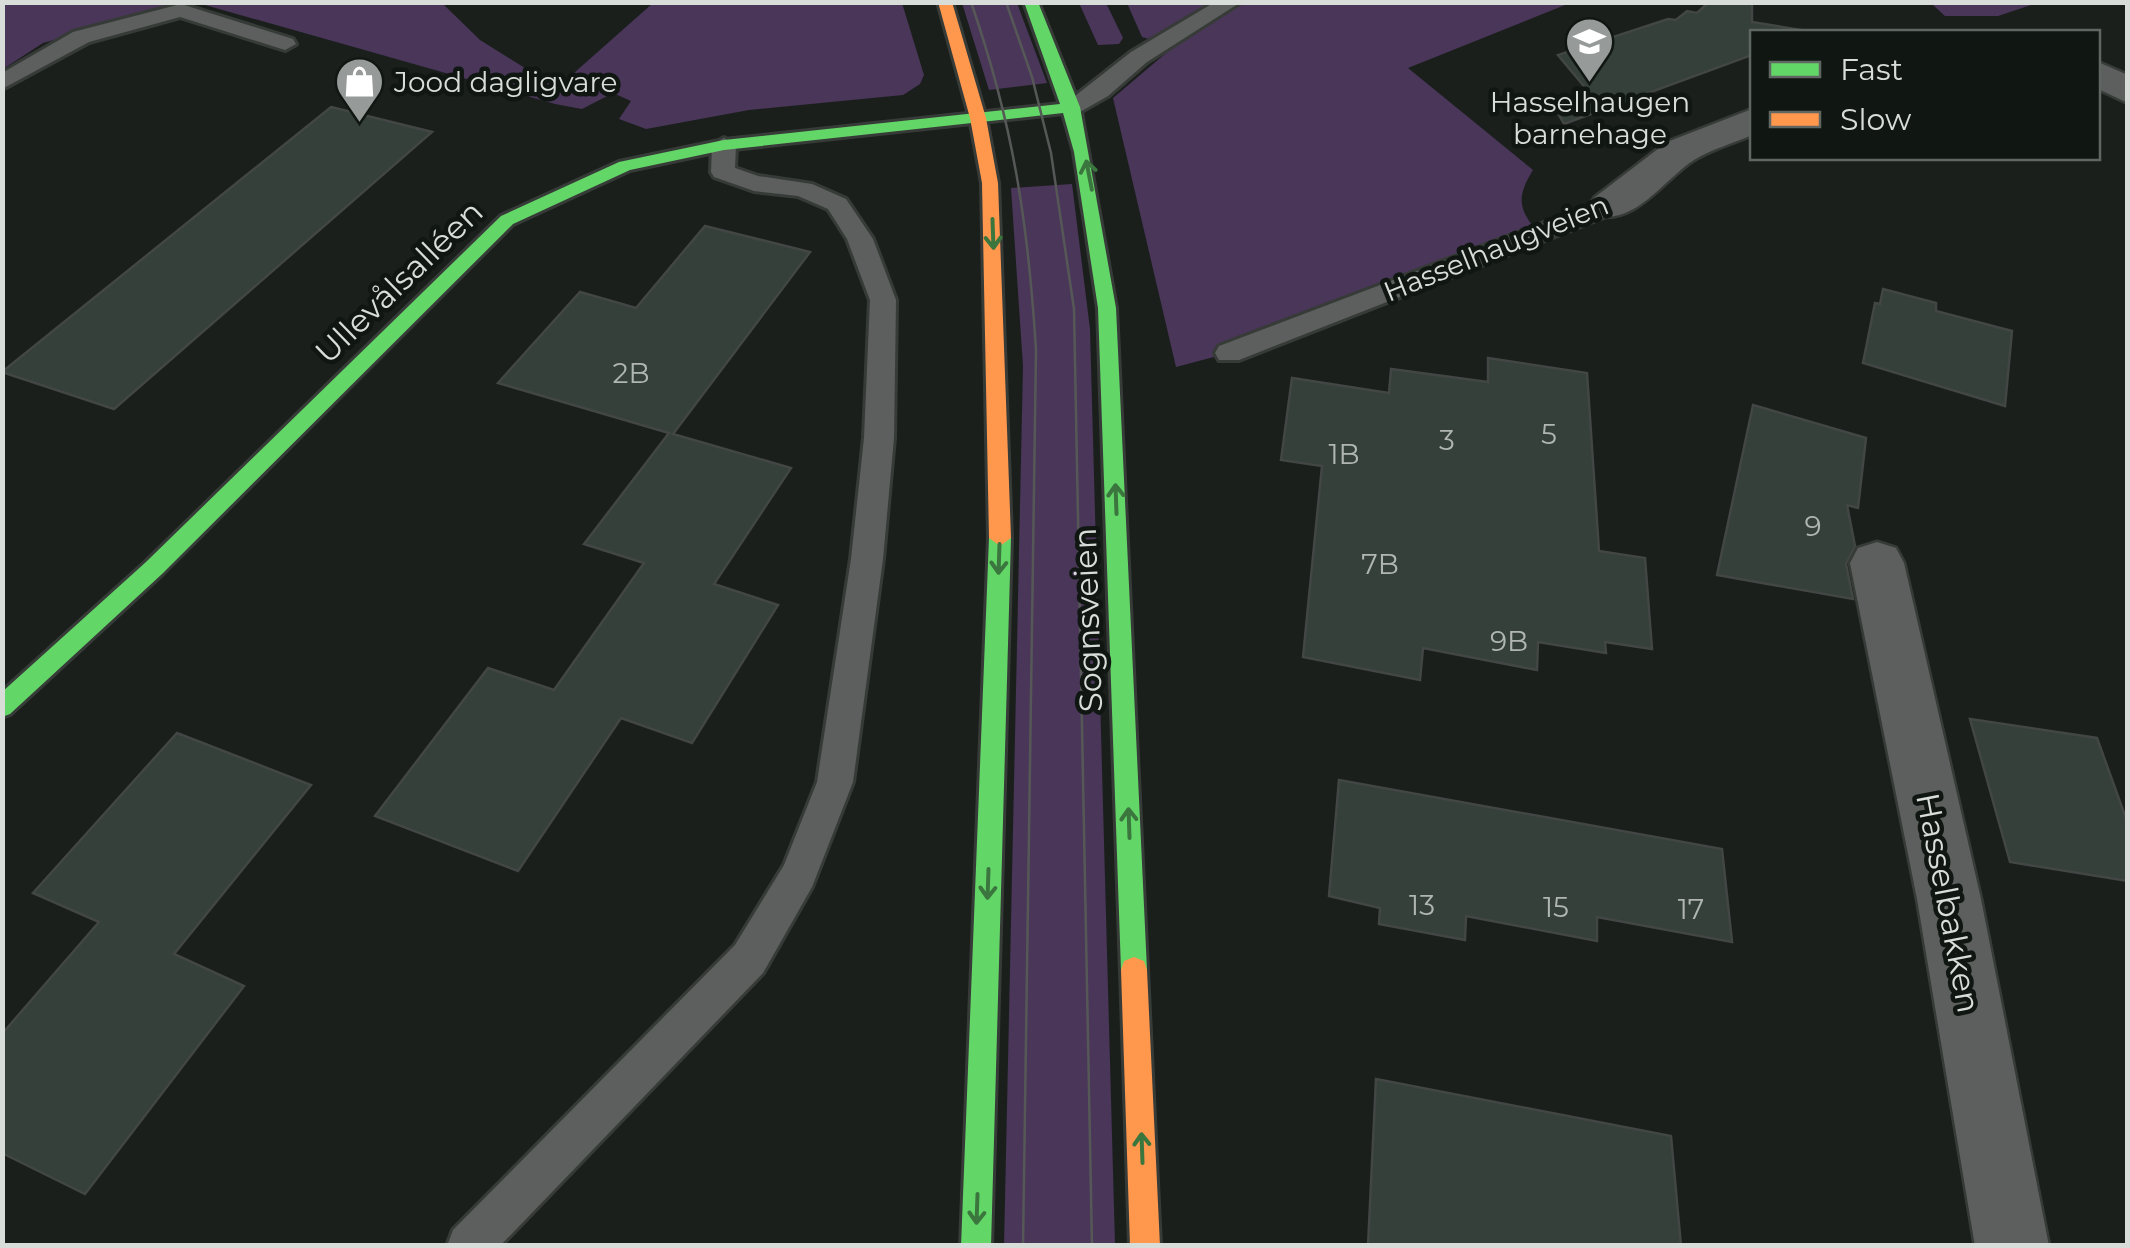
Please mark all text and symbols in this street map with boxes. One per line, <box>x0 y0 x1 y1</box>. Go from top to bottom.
school or university icon: Hasselhaugen barnehage <box>1564 16 1616 84</box>
legend <box>1750 30 2100 160</box>
text: Fast <box>1840 51 1903 88</box>
shop icon: Jood dagligvare <box>333 56 385 124</box>
place label: Jood dagligvare <box>393 65 617 99</box>
place label: Hasselhaugen barnehage <box>1490 85 1690 151</box>
text: Slow <box>1840 101 1912 138</box>
one-way arrow <box>1078 160 1097 192</box>
street label: Hasselhaugveien <box>1379 187 1613 309</box>
street label: Ullevålsalléen <box>307 192 491 371</box>
one-way arrow <box>983 218 1002 250</box>
house number: 2B <box>612 356 650 390</box>
house number: 5 <box>1541 417 1557 451</box>
house number: 3 <box>1439 423 1455 457</box>
house number: 1B <box>1328 437 1360 471</box>
one-way arrow <box>1106 483 1125 515</box>
house number: 9 <box>1804 509 1822 543</box>
street label: Sognsveien <box>1065 527 1110 713</box>
one-way arrow <box>989 542 1008 575</box>
house number: 7B <box>1361 547 1399 581</box>
house number: 9B <box>1490 624 1528 658</box>
street label: Hasselbakken <box>1908 790 1989 1016</box>
one-way arrow <box>1119 808 1138 840</box>
one-way arrow <box>978 867 997 899</box>
house number: 13 <box>1409 888 1435 922</box>
house number: 15 <box>1543 890 1569 924</box>
house number: 17 <box>1678 892 1704 926</box>
one-way arrow <box>1132 1133 1151 1165</box>
one-way arrow <box>967 1192 986 1224</box>

